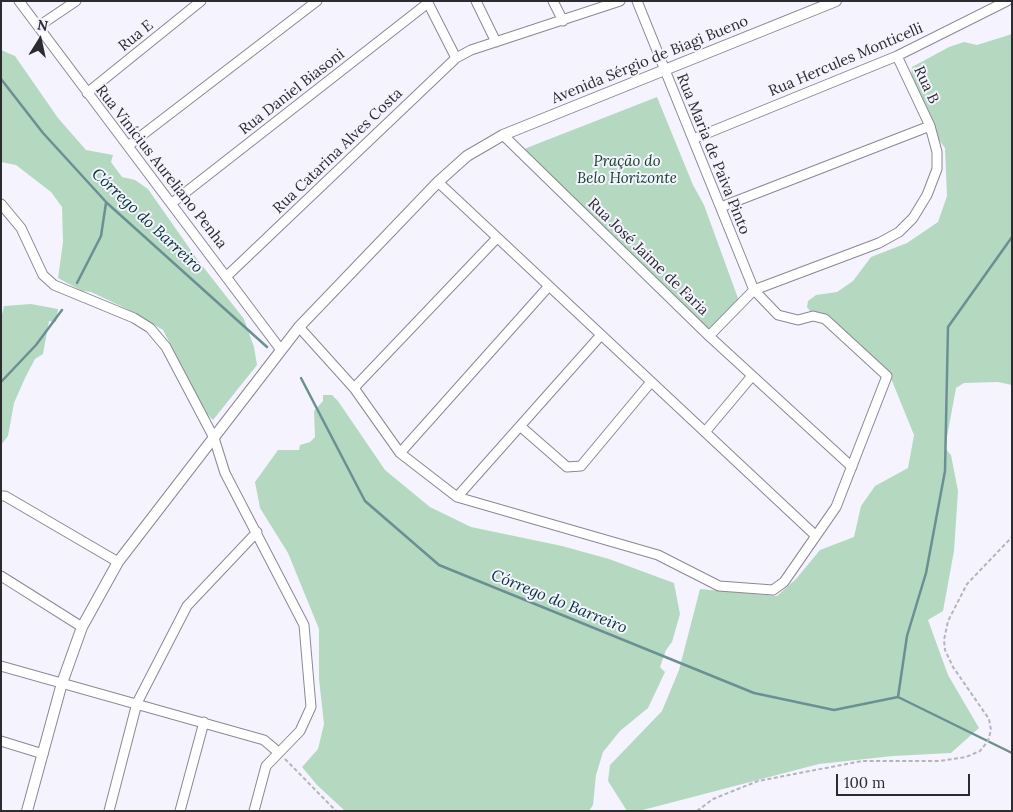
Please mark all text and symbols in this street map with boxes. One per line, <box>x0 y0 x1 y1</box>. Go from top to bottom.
street label: Avenida Sérgio de Biagi Bueno <box>549 12 751 108</box>
north arrow <box>15 15 65 65</box>
text: N <box>36 15 49 35</box>
street label: Rua E <box>115 17 157 55</box>
street label: Rua Hercules Monticelli <box>766 19 926 101</box>
street label: Rua Daniel Biasoni <box>236 45 348 139</box>
street label: Rua B <box>910 63 942 107</box>
street label: Rua Maria de Paiva Pinto <box>672 71 754 237</box>
street label: Rua Vinícius Aureliano Penha <box>91 82 231 252</box>
street label: Rua Catarina Alves Costa <box>270 84 406 218</box>
park label: Pração do Belo Horizonte <box>577 153 677 188</box>
water label: Córrego do Barreiro <box>87 165 207 277</box>
street label: Rua José Jaime de Faria <box>584 195 712 319</box>
water label: Córrego do Barreiro <box>488 566 630 638</box>
scale bar <box>838 764 972 796</box>
text: 100 m <box>844 773 885 792</box>

